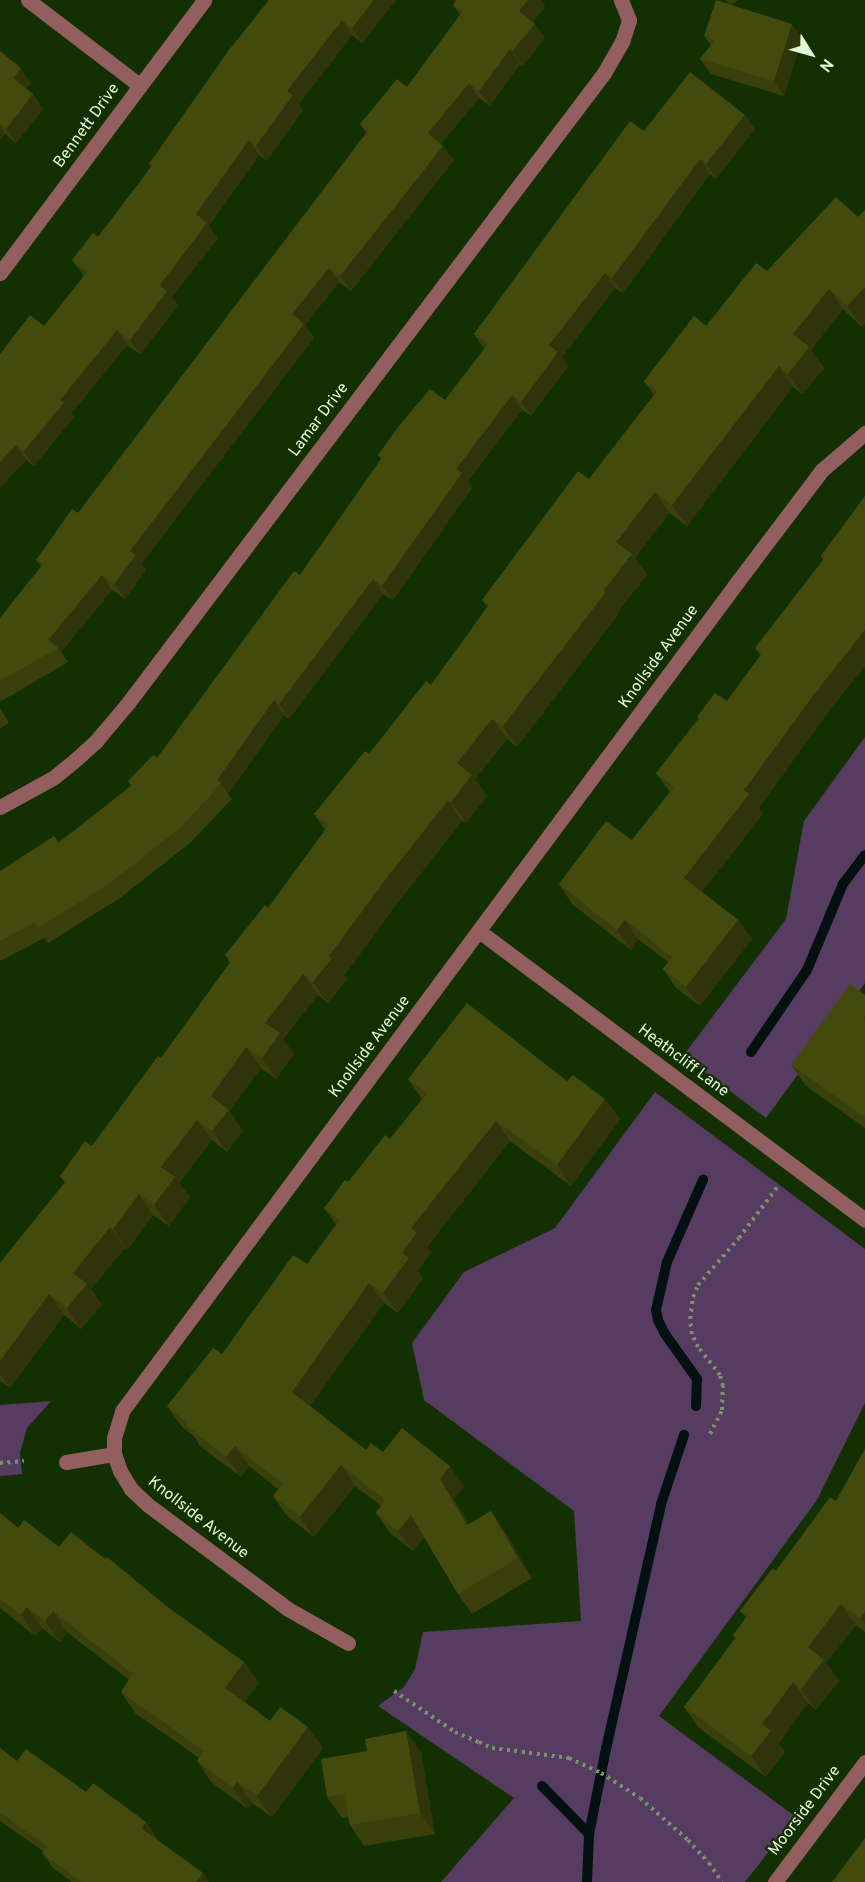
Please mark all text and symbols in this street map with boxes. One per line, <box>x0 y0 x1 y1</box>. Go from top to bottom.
north arrow <box>781 24 841 84</box>
text: N <box>814 54 837 75</box>
street label: Bennett Drive <box>50 80 124 172</box>
street label: Lamar Drive <box>285 379 353 461</box>
street label: Knollside Avenue <box>615 601 703 713</box>
street label: Knollside Avenue <box>325 992 415 1102</box>
street label: Heathcliff Lane <box>634 1020 732 1102</box>
street label: Knollside Avenue <box>143 1472 253 1564</box>
street label: Moorside Drive <box>765 1762 845 1860</box>

